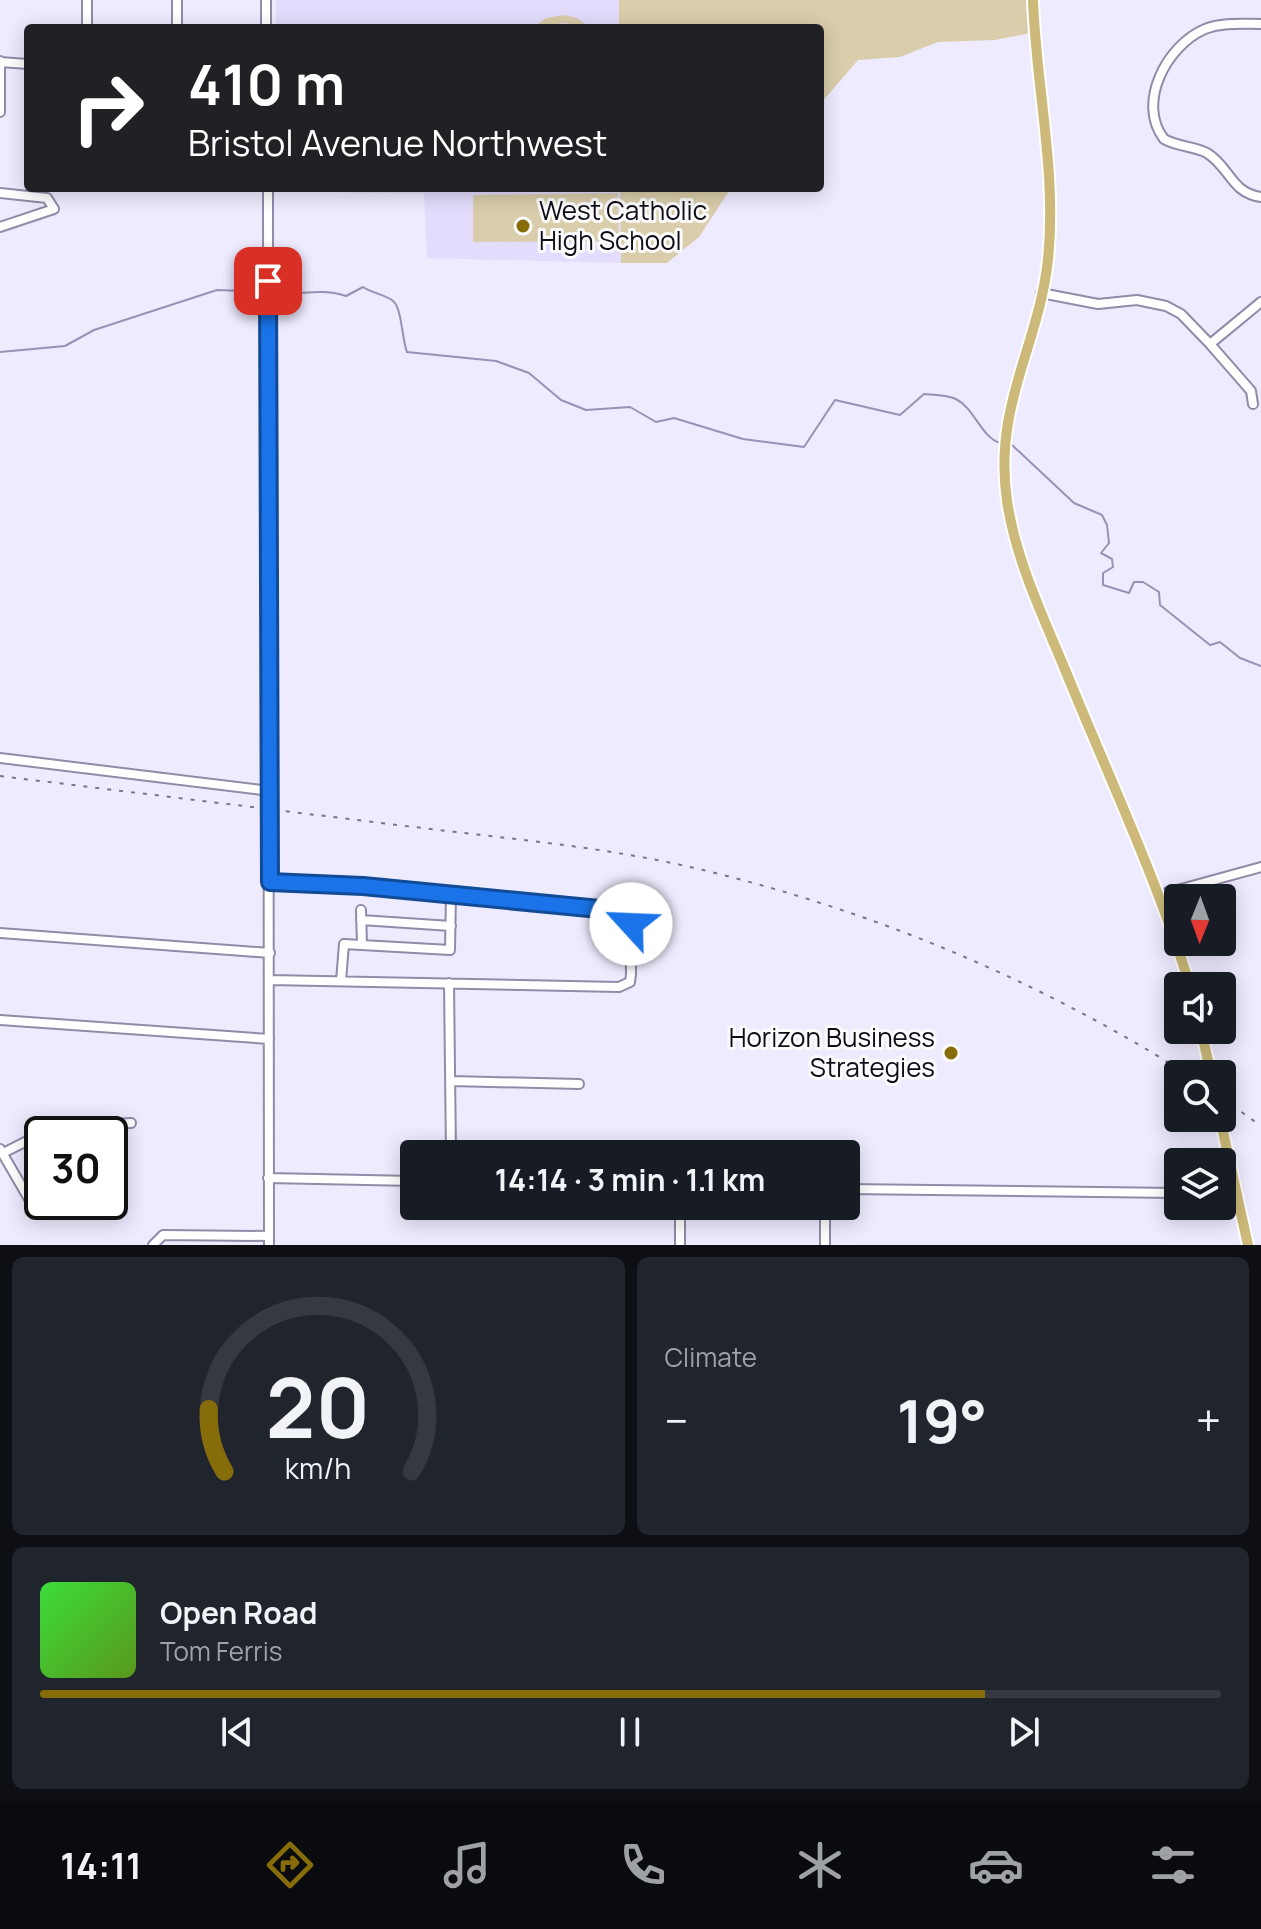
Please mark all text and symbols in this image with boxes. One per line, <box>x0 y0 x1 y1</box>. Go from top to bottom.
text: 410 m <box>188 45 345 122</box>
icon: right <box>56 56 160 160</box>
text: Bristol Avenue Northwest <box>188 118 607 167</box>
place label: West Catholic High School <box>539 192 707 258</box>
marker: West Catholic High School <box>514 217 532 235</box>
pin <box>234 247 302 315</box>
icon: arrive <box>246 259 290 303</box>
position arrow <box>589 882 673 966</box>
north arrow <box>1164 884 1236 956</box>
map controls <box>1164 884 1236 1220</box>
button: sound <box>1164 972 1236 1044</box>
place label: Horizon Business Strategies <box>729 1019 935 1085</box>
marker: Horizon Business Strategies <box>942 1044 960 1062</box>
button: search <box>1164 1060 1236 1132</box>
speed limit sign: 30 <box>24 1116 128 1220</box>
button: layers <box>1164 1148 1236 1220</box>
text: 14:14 · 3 min · 1.1 km <box>495 1159 765 1200</box>
text: Climate <box>665 1339 757 1375</box>
text: 20 <box>266 1349 370 1463</box>
text: 19° <box>897 1379 987 1461</box>
text: − <box>665 1390 688 1450</box>
text: + <box>1196 1390 1221 1450</box>
text: km/h <box>285 1449 351 1488</box>
text: Open Road <box>160 1592 317 1633</box>
text: Tom Ferris <box>160 1633 282 1669</box>
icon: previous <box>215 1710 259 1754</box>
icon: pause <box>608 1710 652 1754</box>
icon: next <box>1002 1710 1046 1754</box>
icon: directions <box>262 1837 318 1893</box>
icon: music <box>439 1837 495 1893</box>
icon: phone <box>615 1837 671 1893</box>
icon: climate <box>792 1837 848 1893</box>
icon: car <box>968 1837 1024 1893</box>
icon: filters <box>1145 1837 1201 1893</box>
text: 14:11 <box>60 1841 142 1890</box>

